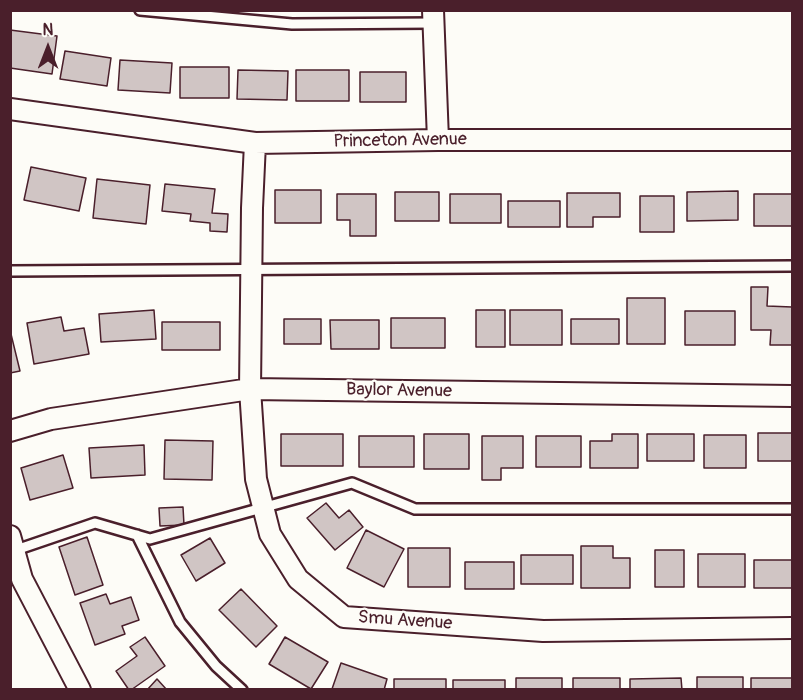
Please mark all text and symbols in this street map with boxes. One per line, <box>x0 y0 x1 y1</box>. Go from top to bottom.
north arrow <box>18 18 78 78</box>
text: N <box>43 20 53 40</box>
street label: Princeton Avenue <box>333 129 467 153</box>
street label: Baylor Avenue <box>346 379 452 403</box>
street label: Smu Avenue <box>357 607 453 635</box>

